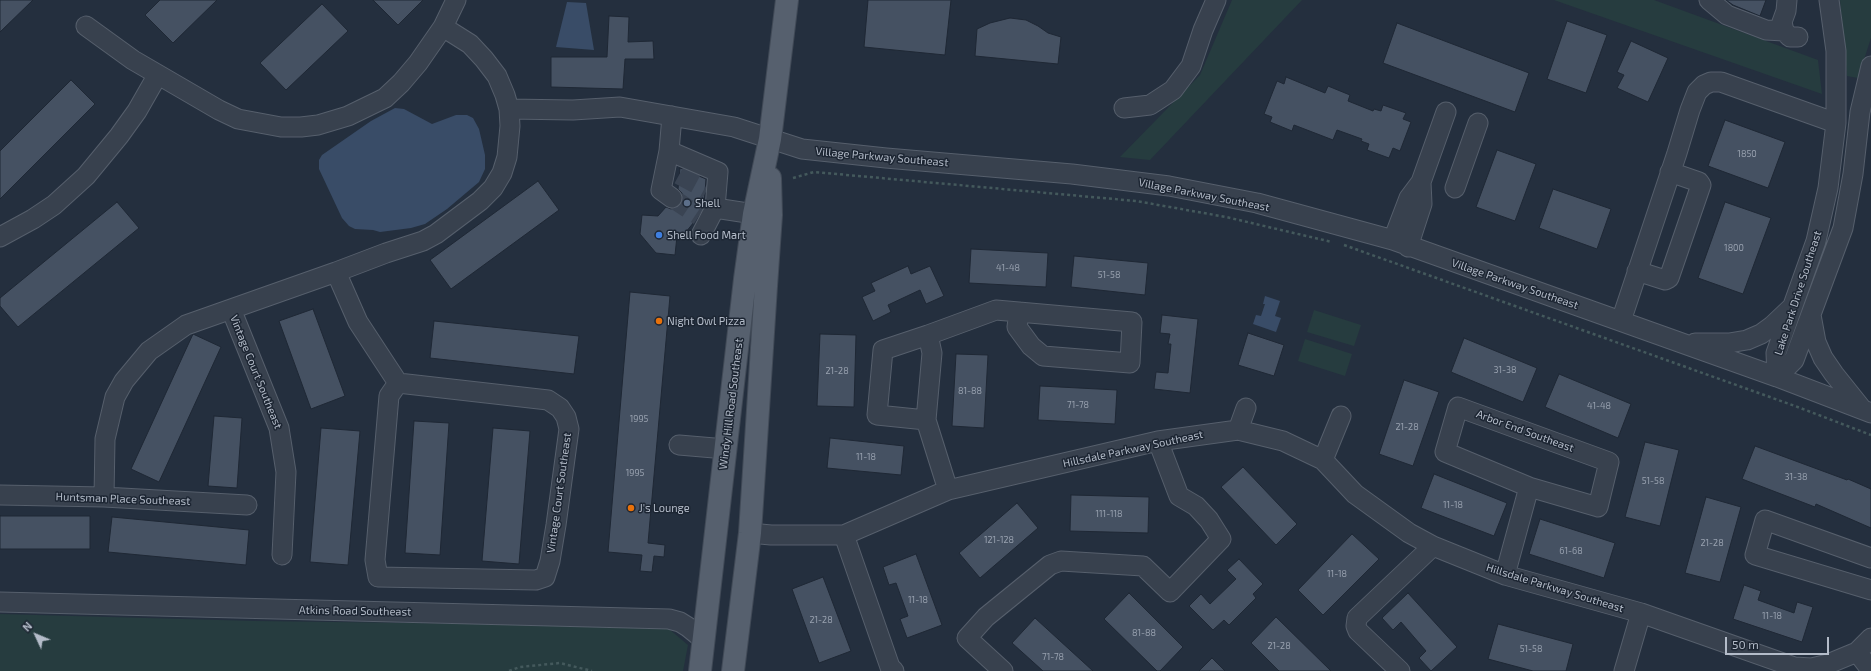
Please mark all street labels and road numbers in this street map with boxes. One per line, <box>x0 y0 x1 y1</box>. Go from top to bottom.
street label: Village Parkway Southeast <box>815 145 949 169</box>
street label: Village Parkway Southeast <box>1137 176 1271 214</box>
street label: Lake Park Drive Southeast <box>1772 229 1824 357</box>
street label: Village Parkway Southeast <box>1450 256 1580 312</box>
street label: Vintage Court Southeast <box>227 313 285 431</box>
street label: Windy Hill Road Southeast <box>716 338 746 470</box>
street label: Arbor End Southeast <box>1474 407 1576 455</box>
street label: Hillsdale Parkway Southeast <box>1062 428 1204 470</box>
street label: Vintage Court Southeast <box>544 432 574 554</box>
street label: Huntsman Place Southeast <box>55 490 191 508</box>
street label: Hillsdale Parkway Southeast <box>1485 561 1625 615</box>
street label: Atkins Road Southeast <box>299 603 411 619</box>

